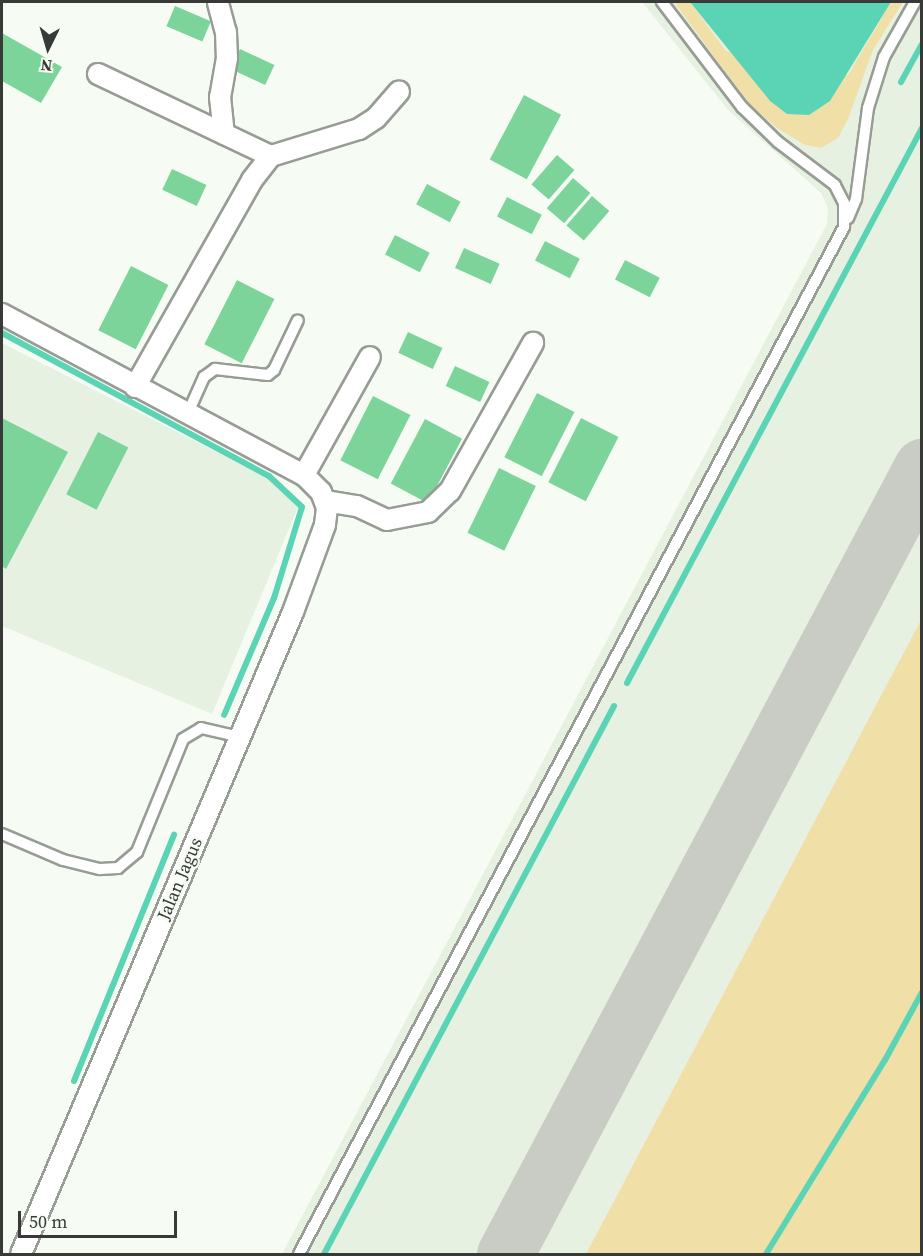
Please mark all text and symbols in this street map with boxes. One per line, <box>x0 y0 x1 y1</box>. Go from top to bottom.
north arrow <box>18 18 78 78</box>
text: N <box>40 54 53 77</box>
street label: Jalan Jagus <box>153 834 207 924</box>
scale bar <box>21 1199 180 1237</box>
text: 50 m <box>29 1209 67 1234</box>

